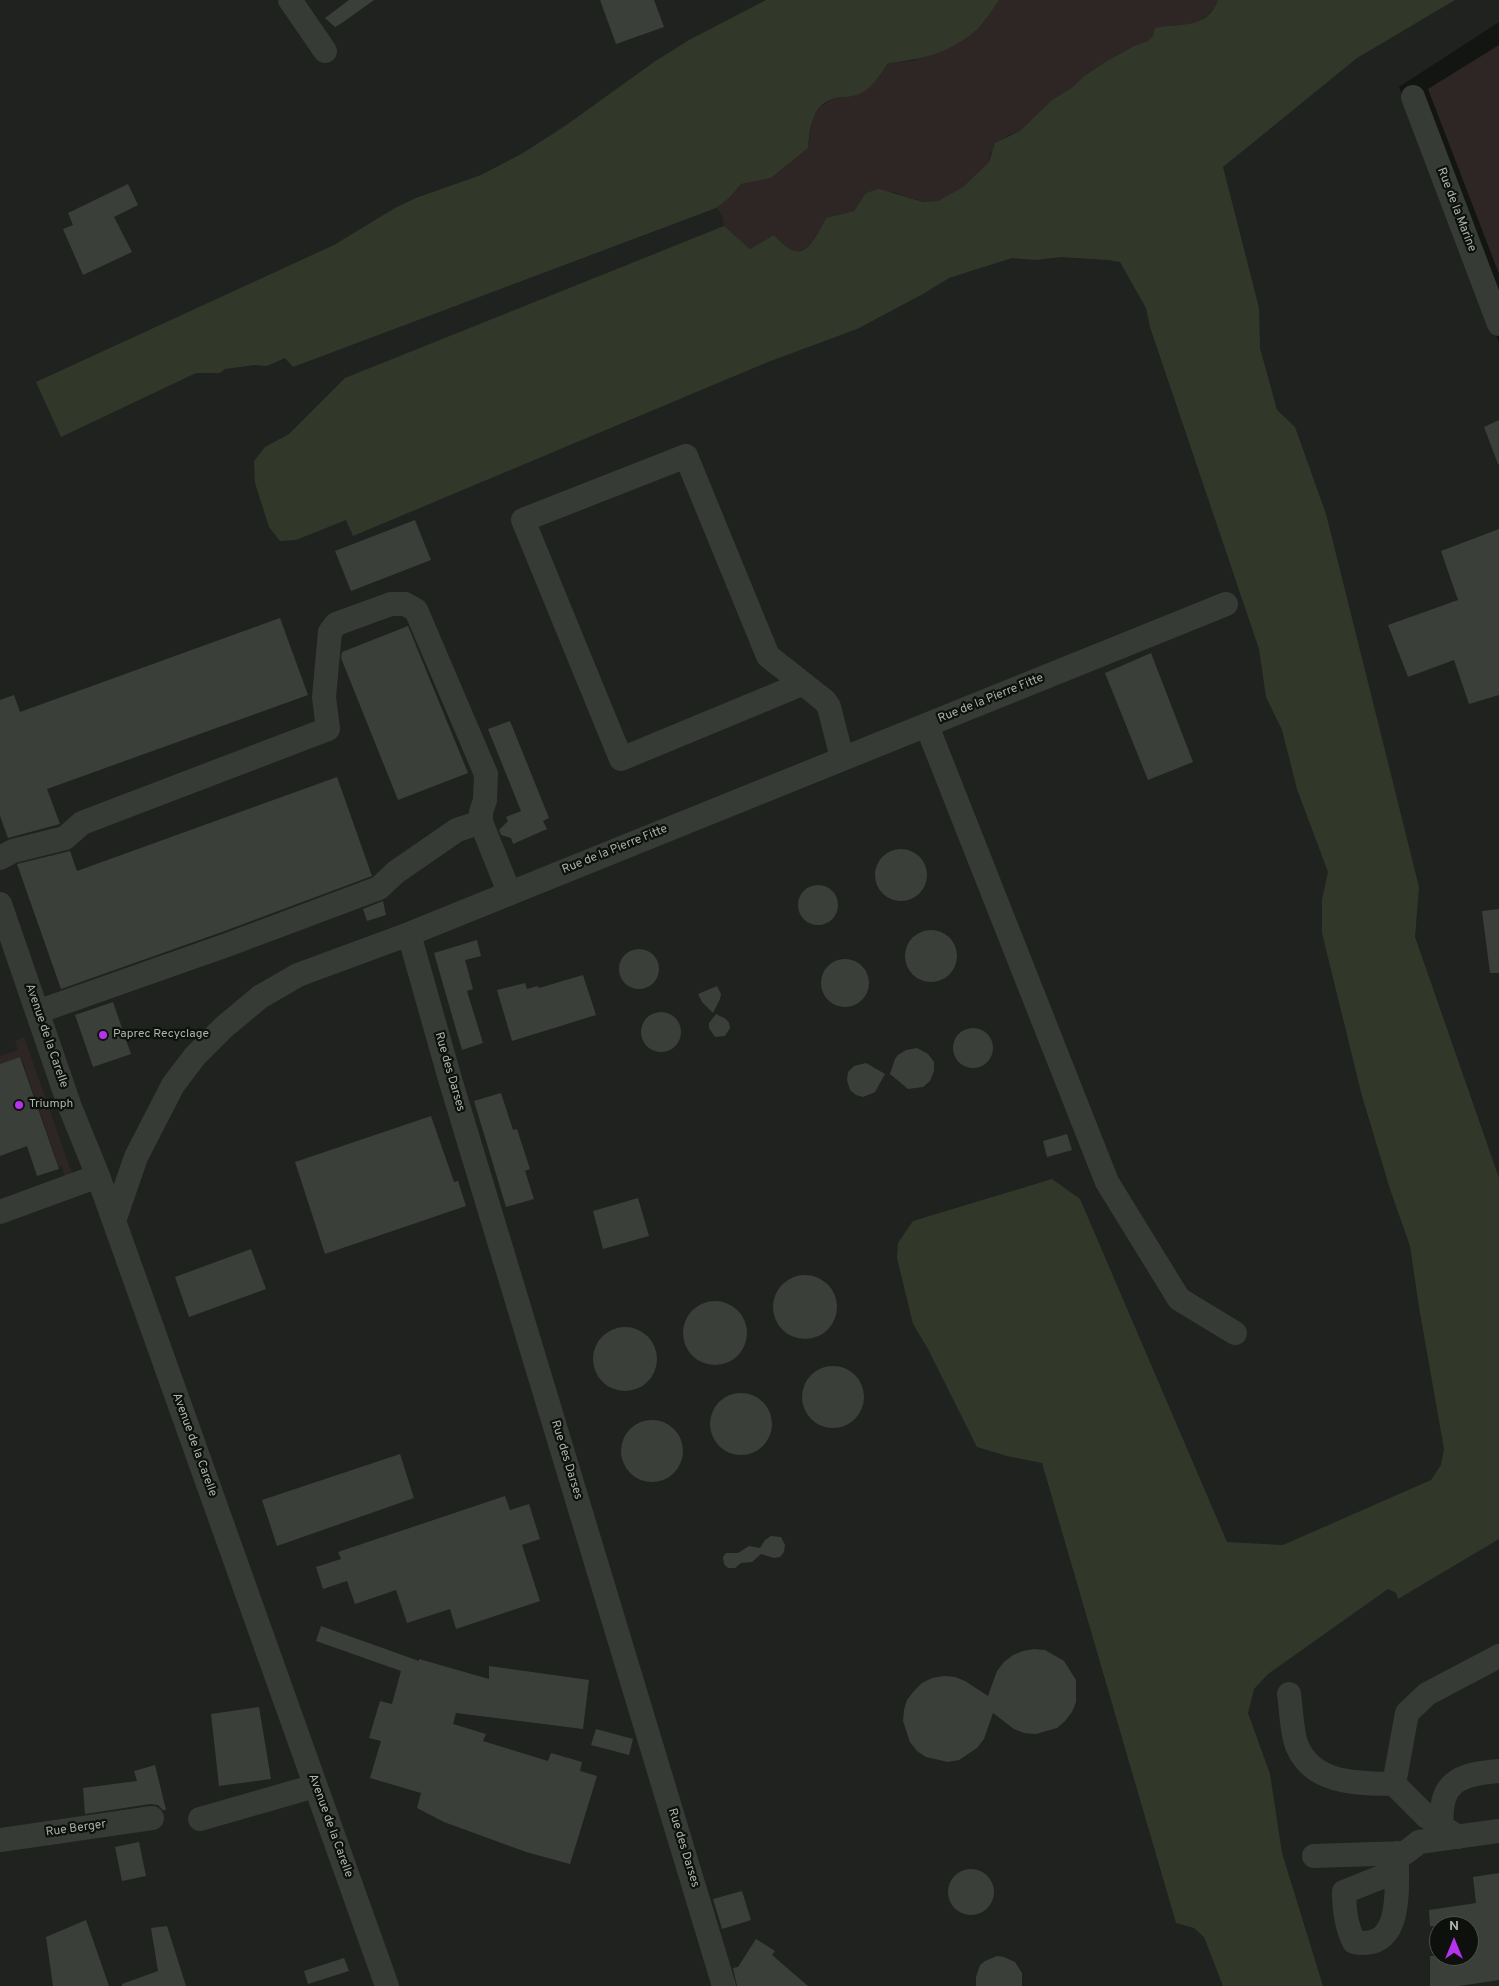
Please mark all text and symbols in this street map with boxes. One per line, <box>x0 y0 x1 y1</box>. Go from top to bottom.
street label: Rue de la Marine <box>1433 166 1479 254</box>
street label: Rue de la Pierre Fitte <box>936 671 1046 727</box>
street label: Rue de la Pierre Fitte <box>560 822 670 878</box>
street label: Avenue de la Carelle <box>21 982 71 1090</box>
place label: Paprec Recyclage <box>113 1028 209 1042</box>
marker: Paprec Recyclage <box>97 1029 109 1041</box>
street label: Rue des Darses <box>431 1031 467 1113</box>
place label: Triumph <box>29 1098 73 1112</box>
marker: Triumph <box>13 1099 25 1111</box>
street label: Avenue de la Carelle <box>169 1391 219 1499</box>
street label: Rue des Darses <box>547 1419 585 1501</box>
street label: Avenue de la Carelle <box>305 1772 355 1880</box>
street label: Rue des Darses <box>664 1807 702 1889</box>
street label: Rue Berger <box>45 1818 107 1840</box>
north arrow <box>1429 1916 1479 1966</box>
text: N <box>1449 1918 1459 1935</box>

